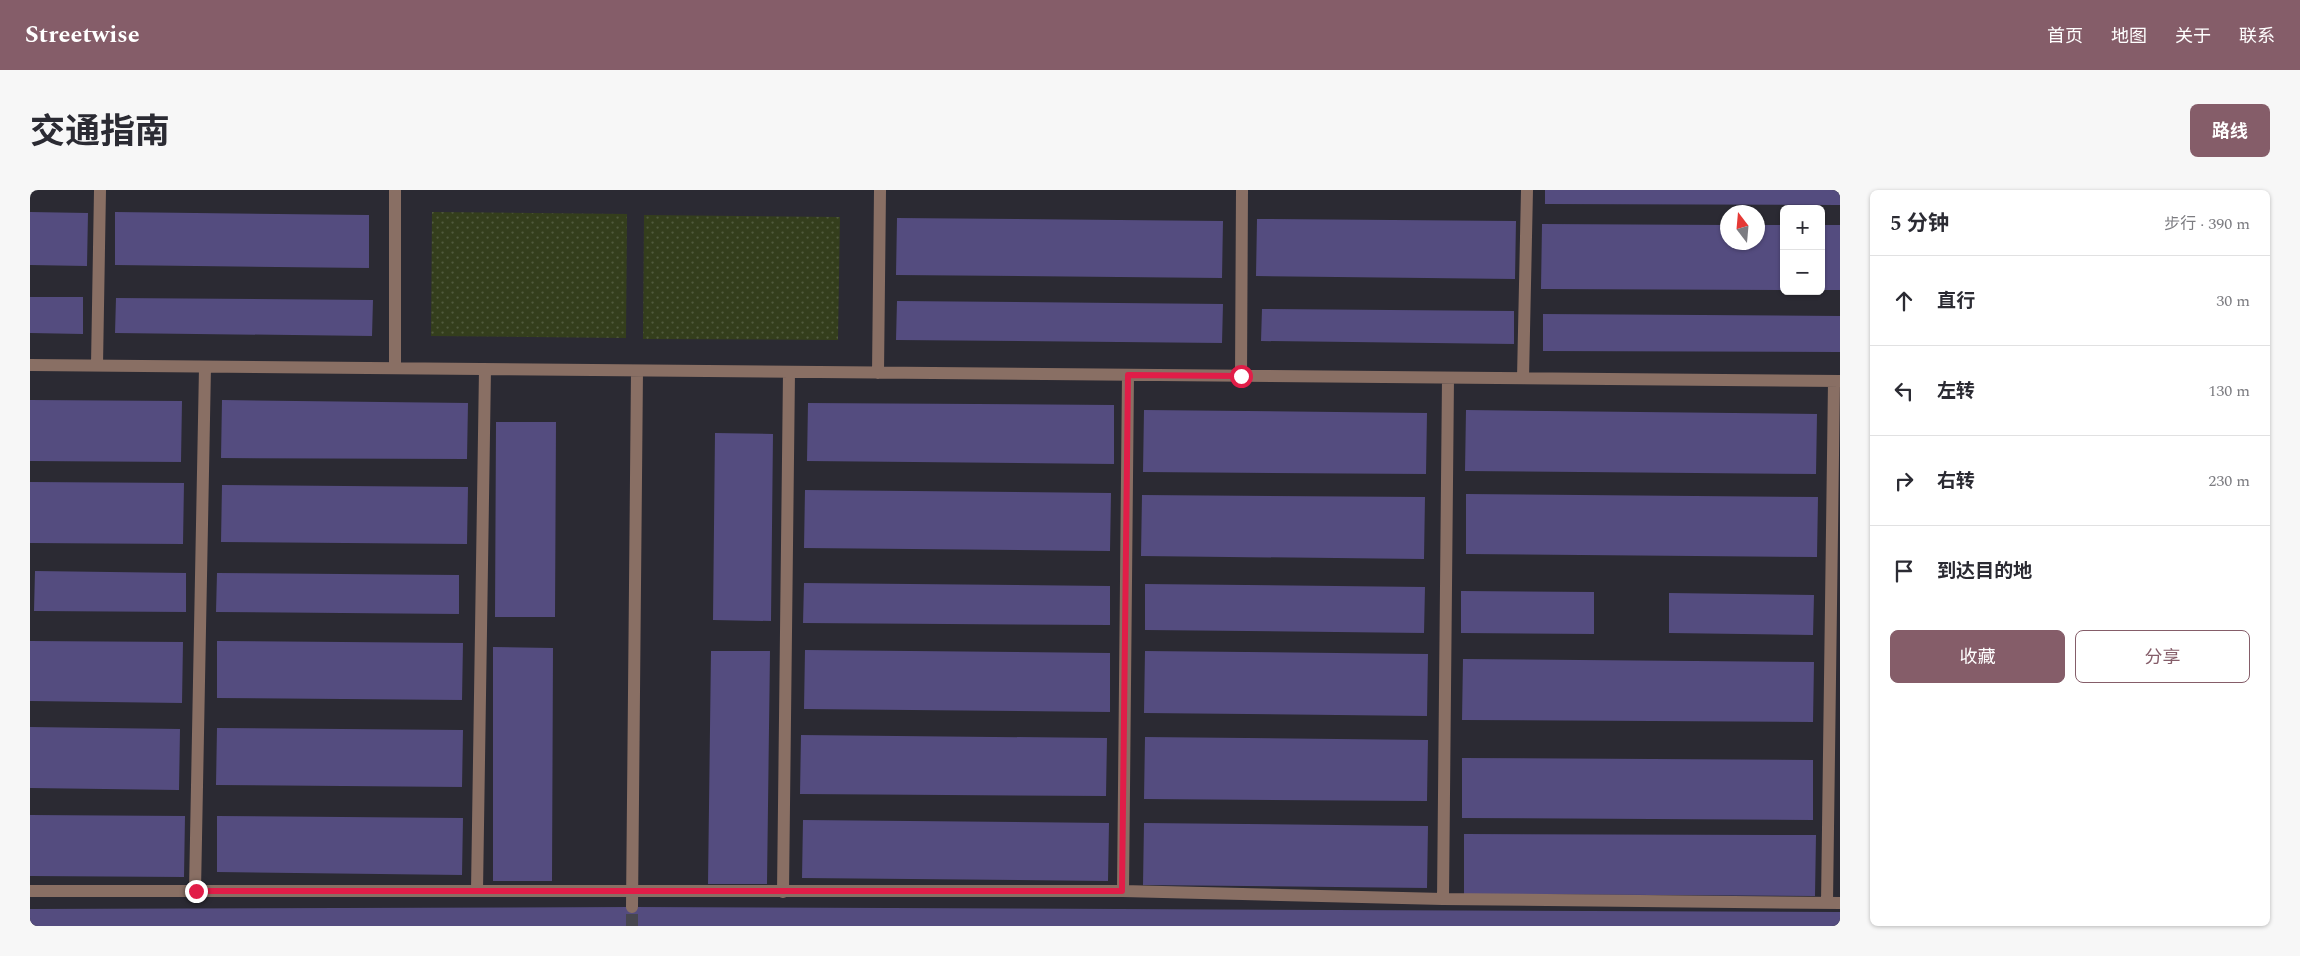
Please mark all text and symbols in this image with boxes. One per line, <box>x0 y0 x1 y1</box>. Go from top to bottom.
text: Streetwise <box>25 17 140 53</box>
text: 首页 <box>2047 23 2083 50</box>
text: 地图 <box>2111 23 2147 50</box>
text: 关于 <box>2175 23 2211 50</box>
text: 联系 <box>2239 23 2275 50</box>
button: 路线 <box>2190 104 2270 157</box>
text: 交通指南 <box>30 106 170 159</box>
north arrow <box>1720 205 1765 250</box>
map controls <box>1780 205 1825 295</box>
button: + <box>1780 205 1825 250</box>
text: 5 分钟 <box>1890 208 1949 240</box>
text: 步行 · 390 m <box>2164 212 2250 236</box>
button: − <box>1780 250 1825 295</box>
icon: ahead <box>1890 287 1918 315</box>
text: 直行 <box>1937 287 1975 316</box>
text: 30 m <box>2216 289 2250 313</box>
route start <box>1230 365 1253 388</box>
icon: left <box>1890 377 1918 405</box>
text: 左转 <box>1937 377 1975 406</box>
text: 130 m <box>2208 379 2250 403</box>
icon: right <box>1890 467 1918 495</box>
text: 右转 <box>1937 467 1975 496</box>
text: 230 m <box>2208 469 2250 493</box>
icon: arrive <box>1890 557 1918 585</box>
text: 到达目的地 <box>1937 557 2032 586</box>
button: 收藏 <box>1890 630 2065 683</box>
button: 分享 <box>2075 630 2250 683</box>
route end <box>185 880 208 903</box>

